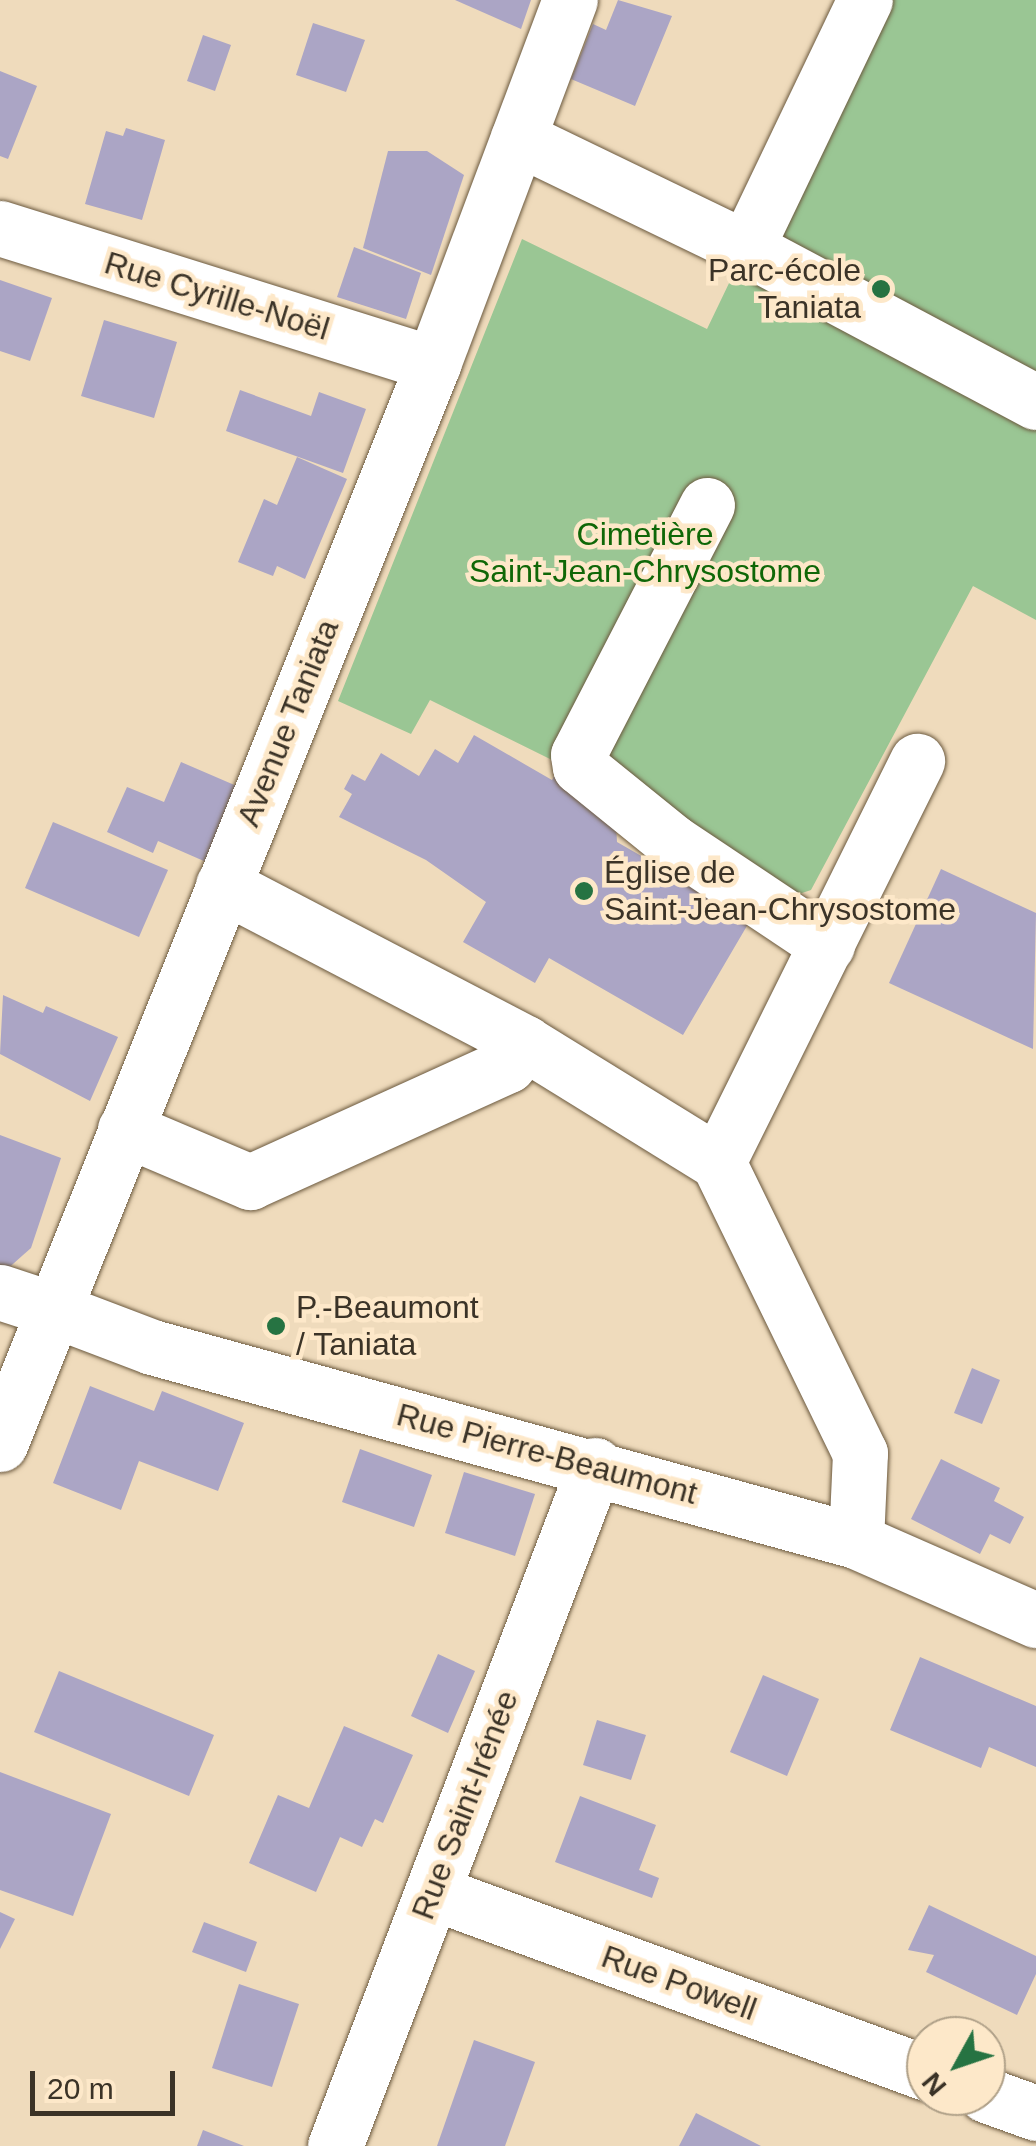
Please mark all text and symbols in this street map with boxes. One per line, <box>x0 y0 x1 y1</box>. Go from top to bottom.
street label: Rue Cyrille-Noël <box>100 244 334 348</box>
place label: Parc-école Taniata <box>708 252 861 327</box>
marker: Parc-école Taniata <box>870 278 892 300</box>
park label: Cimetière Saint-Jean-Chrysostome <box>469 516 821 591</box>
street label: Avenue Taniata <box>229 614 347 832</box>
place label: Église de Saint-Jean-Chrysostome <box>604 854 956 929</box>
marker: Église de Saint-Jean-Chrysostome <box>573 880 595 902</box>
place label: P.-Beaumont / Taniata <box>296 1289 479 1364</box>
marker: P.-Beaumont / Taniata <box>265 1315 287 1337</box>
street label: Rue Pierre-Beaumont <box>393 1395 701 1513</box>
street label: Rue Saint-Irénée <box>404 1685 526 1925</box>
street label: Rue Powell <box>596 1937 762 2029</box>
north arrow <box>906 2016 1006 2116</box>
scale bar <box>35 2051 180 2113</box>
text: N <box>916 2067 953 2102</box>
text: 20 m <box>47 2072 114 2105</box>

